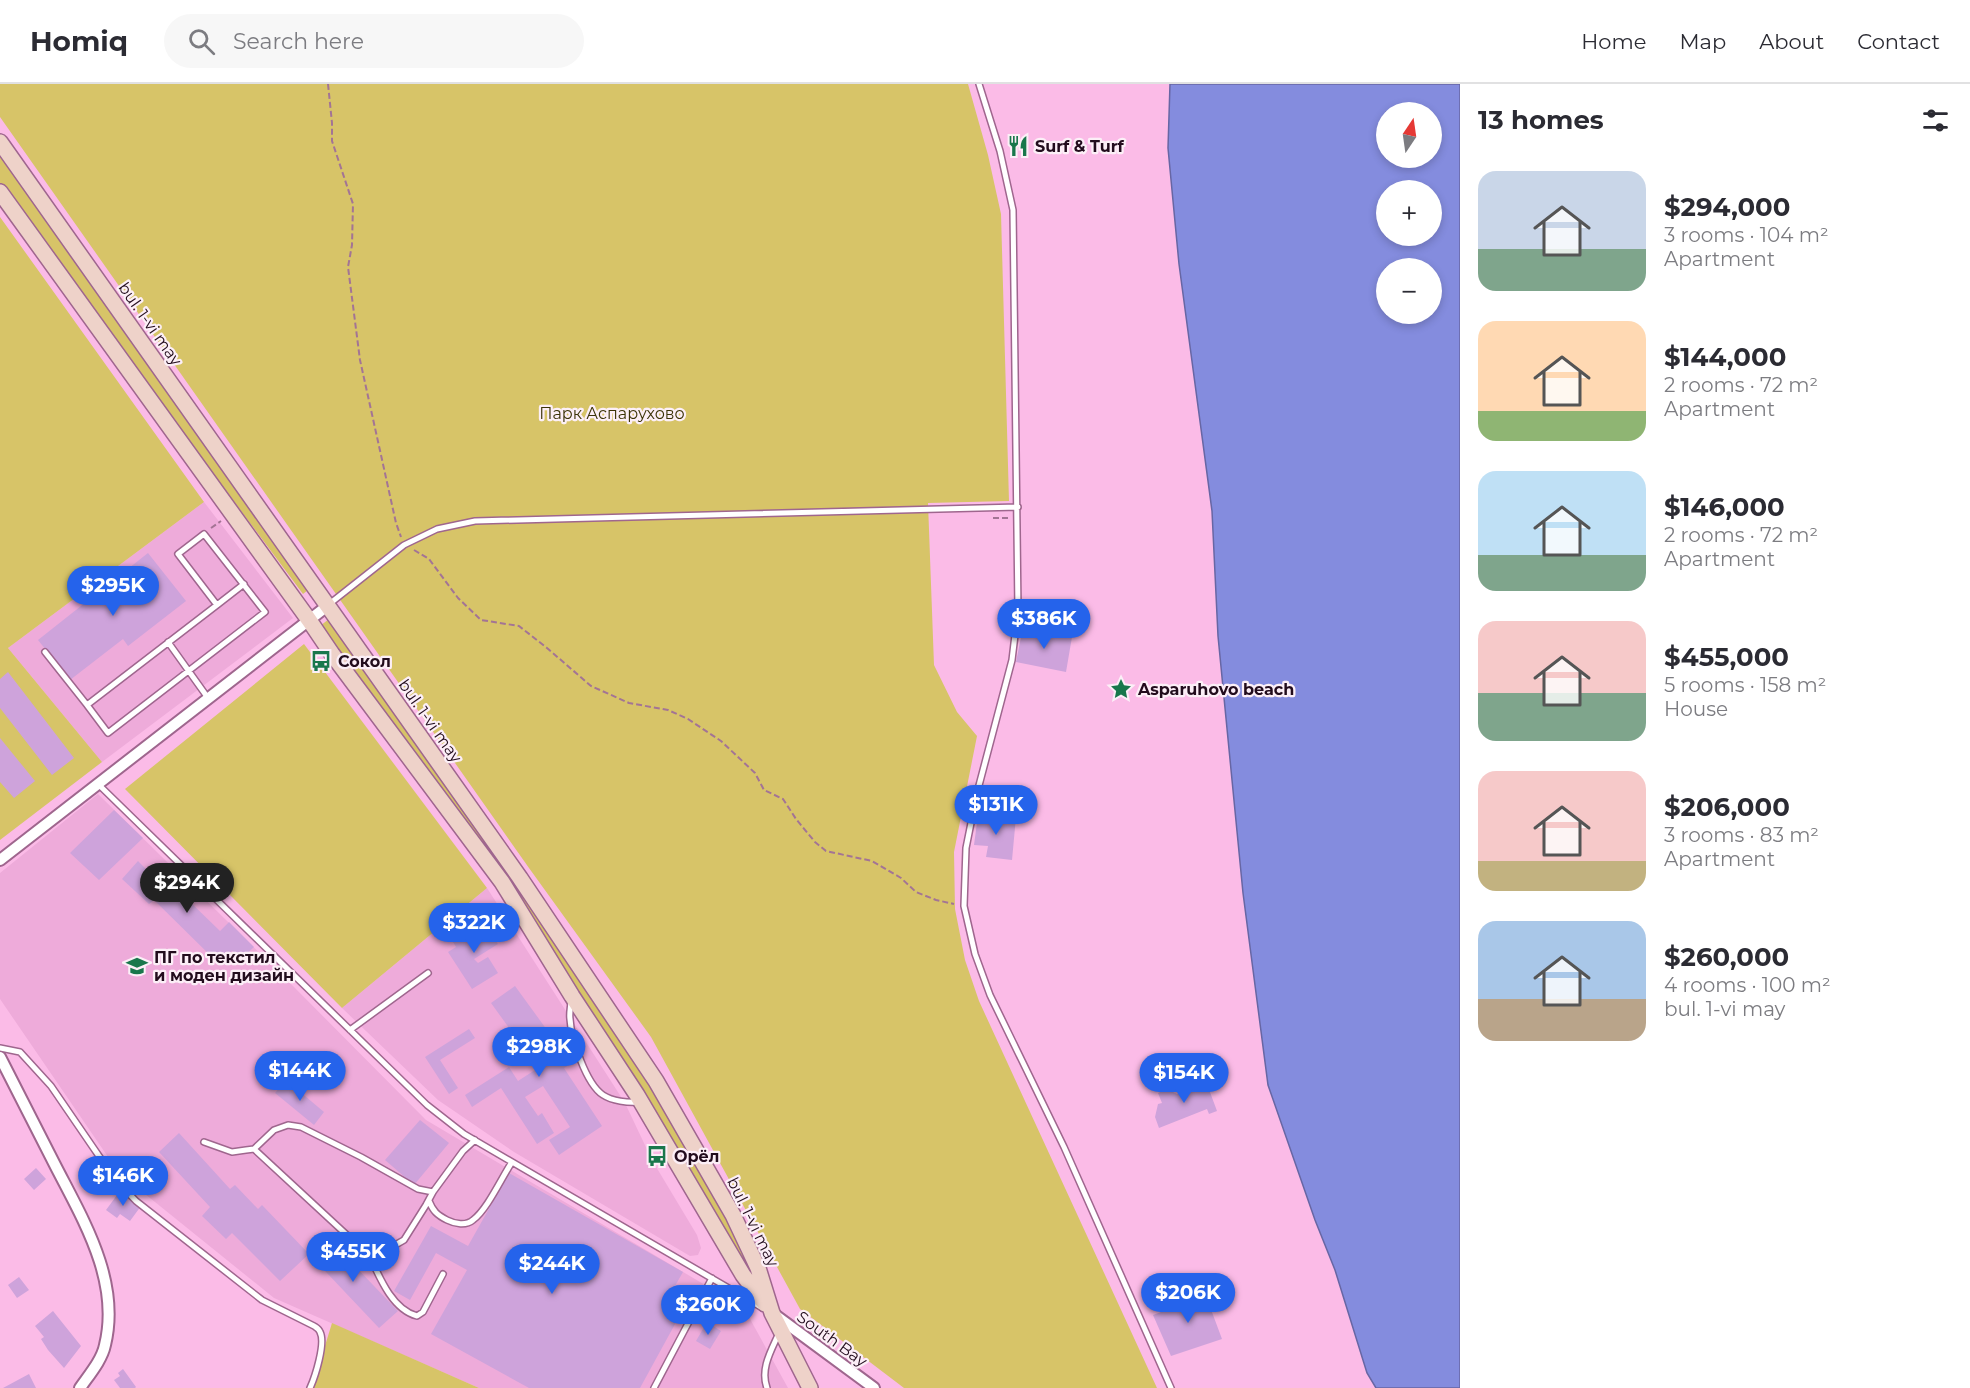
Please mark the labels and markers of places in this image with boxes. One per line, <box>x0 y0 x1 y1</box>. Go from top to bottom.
restaurant icon: Surf & Turf <box>1006 134 1030 158</box>
place label: Surf & Turf <box>1035 137 1125 156</box>
pin: $295K <box>71 566 155 617</box>
pin: $386K <box>1002 599 1086 650</box>
bus stop icon: Сокол <box>309 649 333 673</box>
place label: Сокол <box>338 652 391 671</box>
place icon: Asparuhovo beach <box>1109 677 1133 701</box>
place label: Asparuhovo beach <box>1137 680 1294 699</box>
pin: $131K <box>954 785 1038 836</box>
pin: $294K <box>145 863 229 914</box>
pin: $322K <box>432 903 516 954</box>
place label: ПГ по текстил и моден дизайн <box>154 948 294 985</box>
school or university icon: ПГ по текстил и моден дизайн <box>125 954 149 978</box>
pin: $298K <box>497 1027 581 1078</box>
pin: $144K <box>258 1051 342 1102</box>
pin: $154K <box>1142 1053 1226 1104</box>
bus stop icon: Орёл <box>645 1144 669 1168</box>
place label: Орёл <box>674 1147 719 1166</box>
pin: $146K <box>81 1156 165 1207</box>
pin: $455K <box>311 1232 395 1283</box>
pin: $244K <box>510 1244 594 1295</box>
pin: $206K <box>1146 1273 1230 1324</box>
pin: $260K <box>666 1285 750 1336</box>

